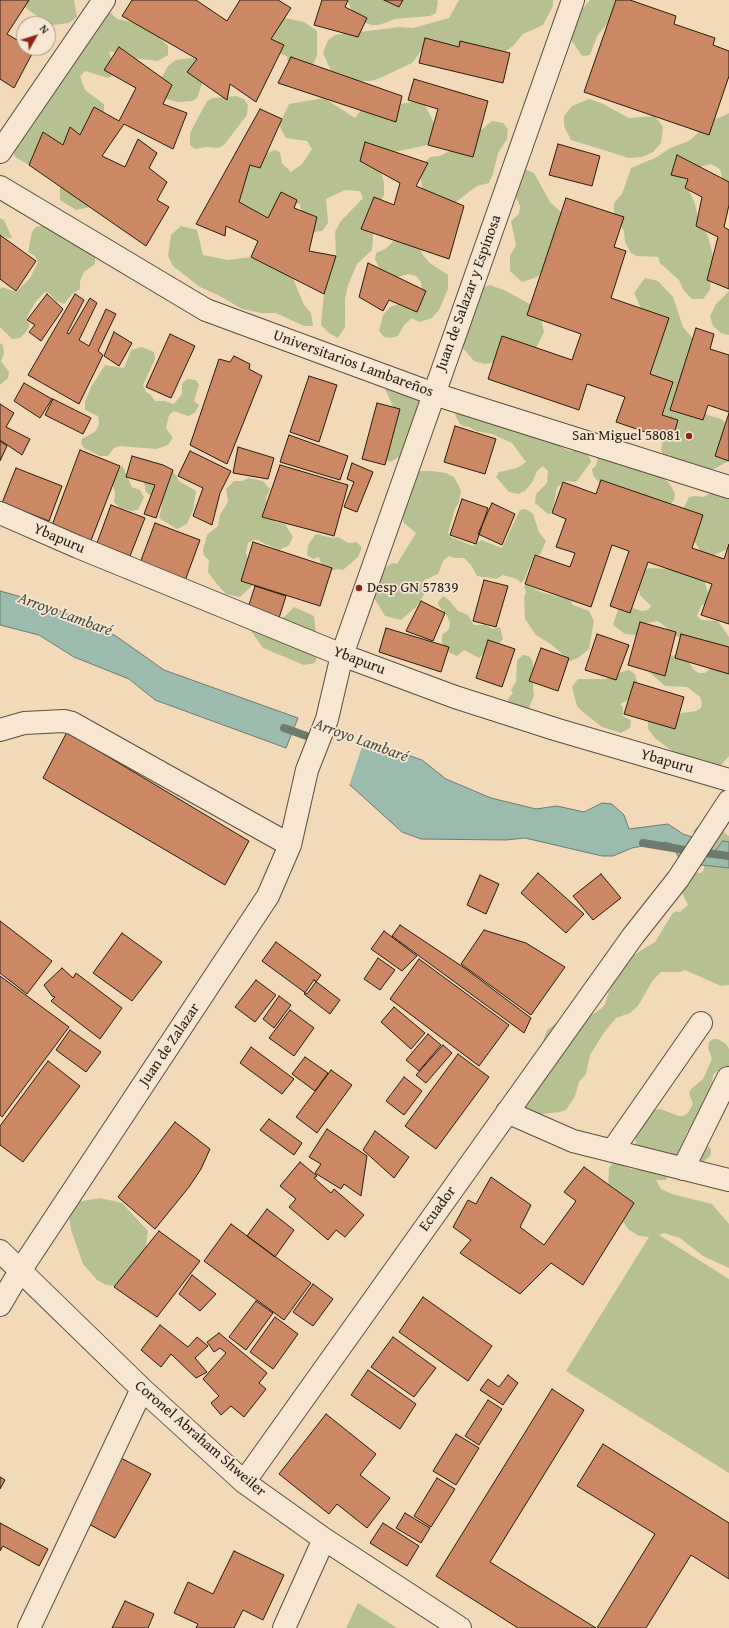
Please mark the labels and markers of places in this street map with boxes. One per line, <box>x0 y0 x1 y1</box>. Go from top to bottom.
place label: San Miguel 58081 <box>572 427 681 445</box>
marker: San Miguel 58081 <box>684 431 694 441</box>
place label: Desp GN 57839 <box>367 579 459 597</box>
marker: Desp GN 57839 <box>354 583 364 593</box>

